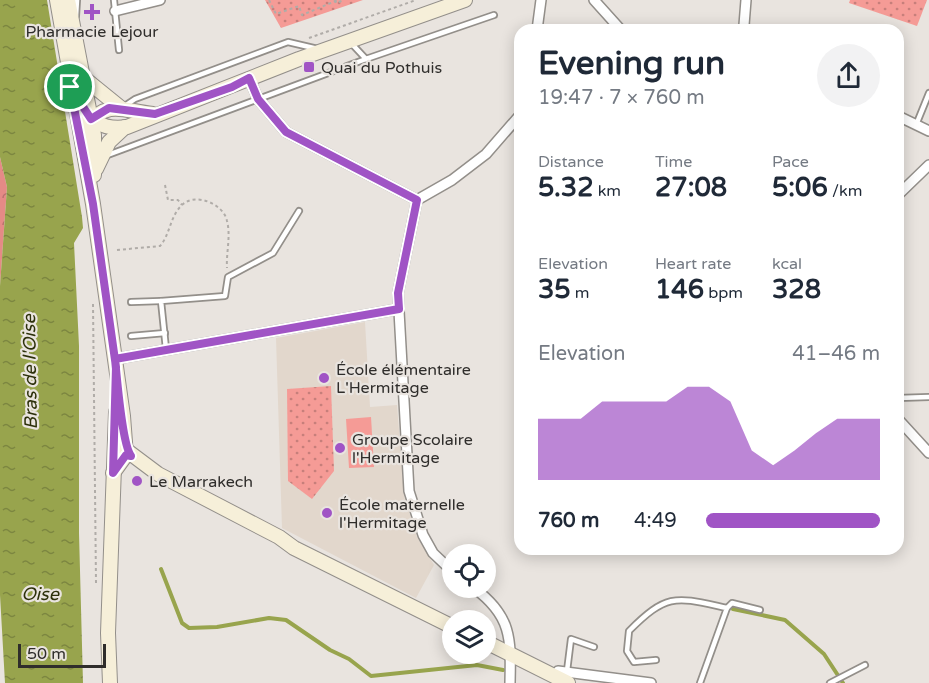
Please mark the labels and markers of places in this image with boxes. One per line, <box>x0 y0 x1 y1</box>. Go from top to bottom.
marker: Pharmacie Lejour <box>85 5 99 19</box>
place label: Pharmacie Lejour <box>26 22 159 42</box>
place label: Quai du Pothuis <box>321 58 442 78</box>
marker: Quai du Pothuis <box>302 60 316 74</box>
pin <box>44 61 95 112</box>
place label: École élémentaire L'Hermitage <box>336 360 471 398</box>
marker: École élémentaire L'Hermitage <box>317 371 331 385</box>
place label: Groupe Scolaire l'Hermitage <box>352 430 473 468</box>
marker: Groupe Scolaire l'Hermitage <box>333 441 347 455</box>
place label: Le Marrakech <box>149 472 253 492</box>
marker: Le Marrakech <box>130 474 144 488</box>
place label: École maternelle l'Hermitage <box>339 495 465 533</box>
marker: École maternelle l'Hermitage <box>320 506 334 520</box>

